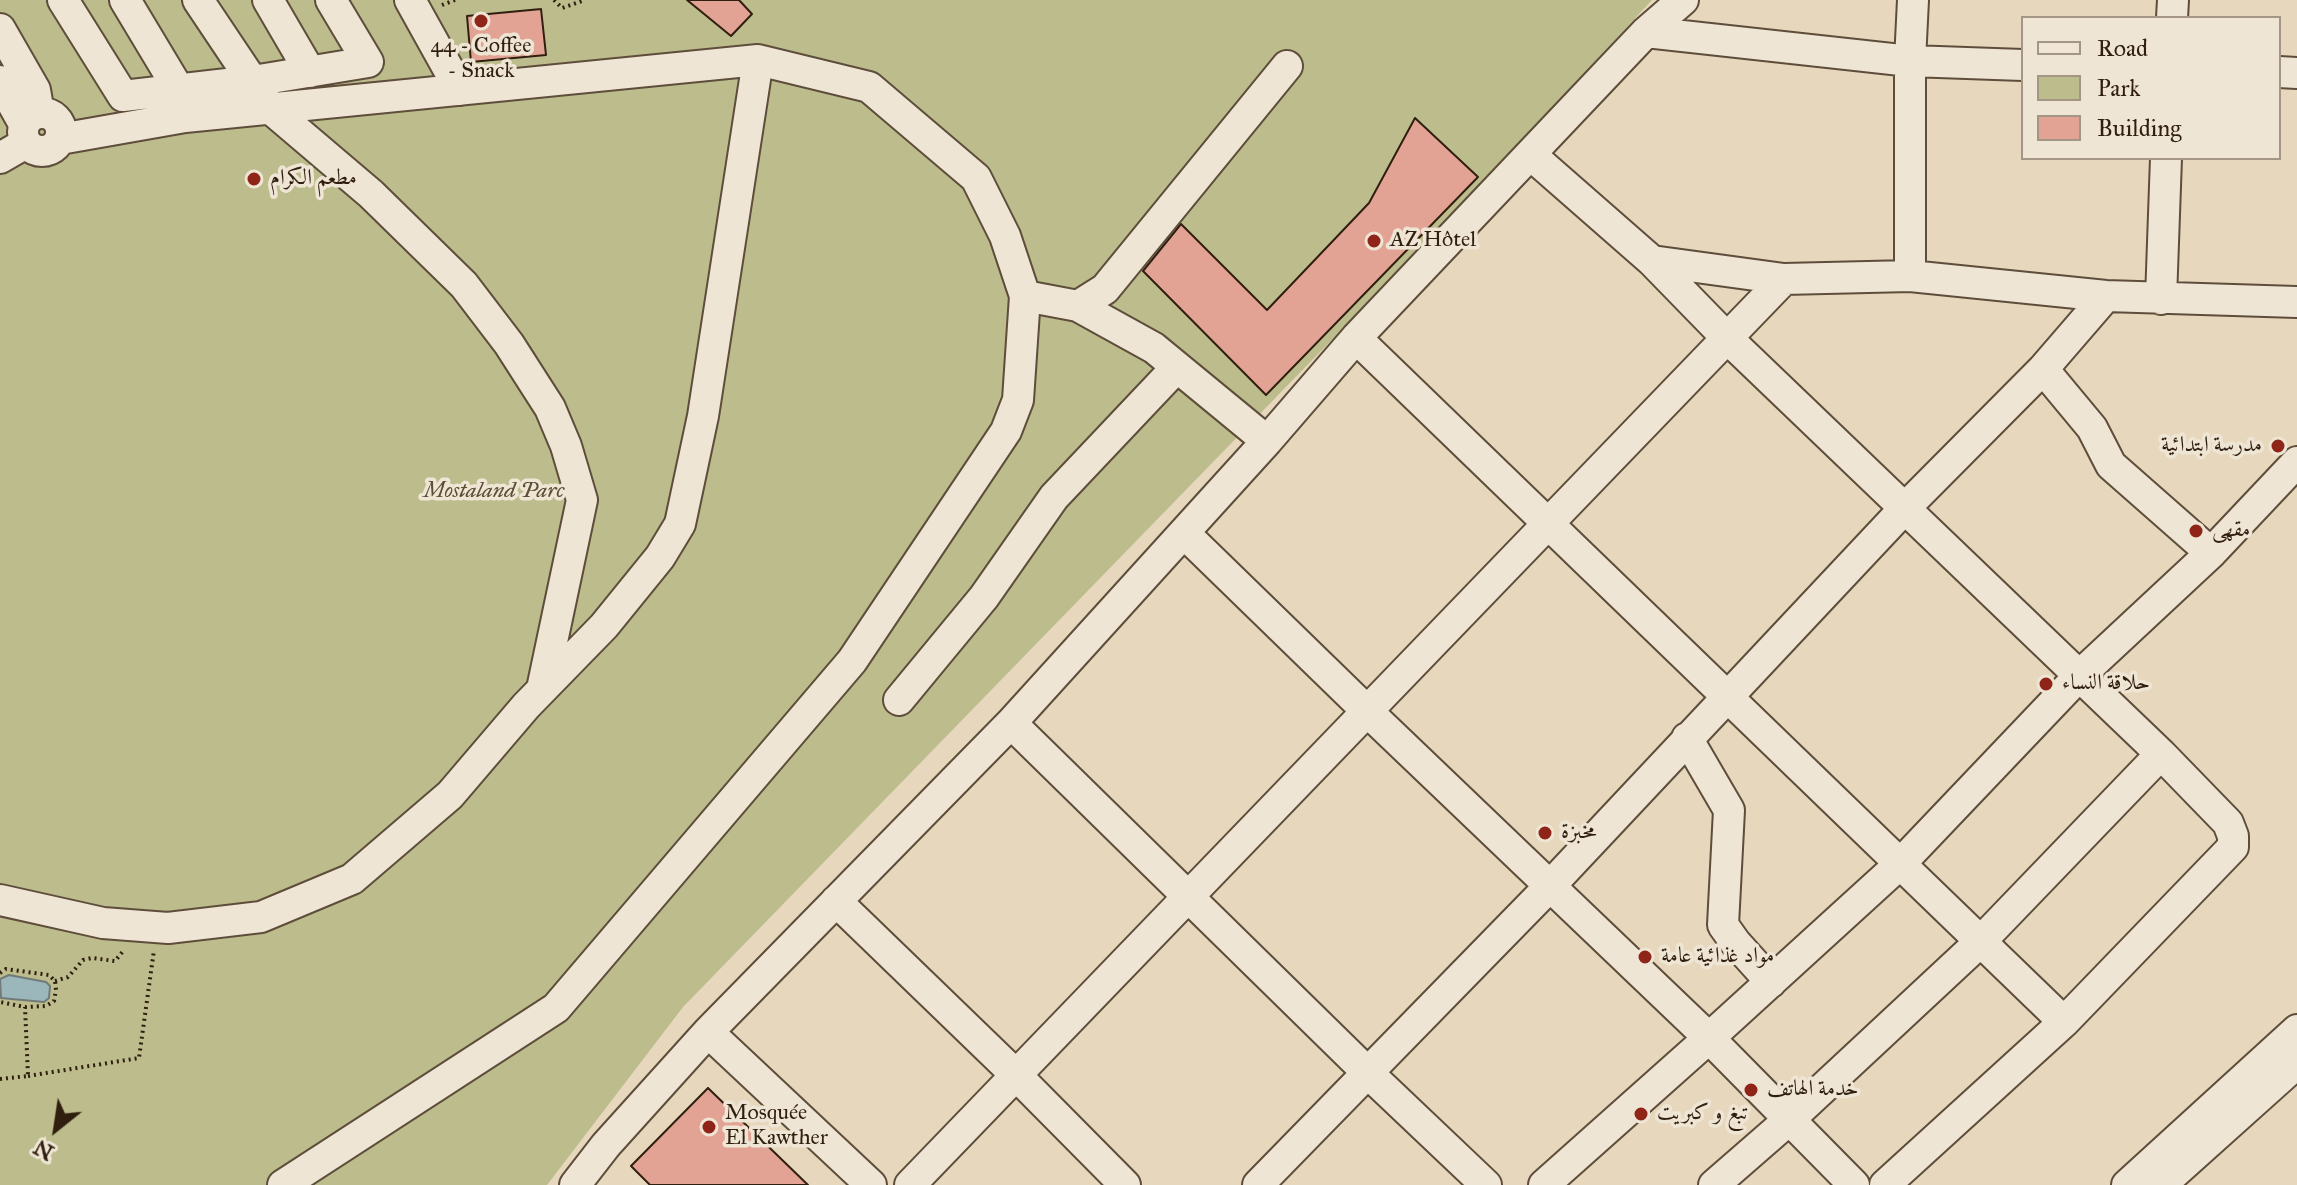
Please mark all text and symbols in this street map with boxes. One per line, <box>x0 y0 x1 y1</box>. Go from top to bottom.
marker: 44 - Coffee - Snack <box>472 12 490 30</box>
legend <box>2021 16 2281 160</box>
text: Road <box>2097 33 2148 63</box>
place label: 44 - Coffee - Snack <box>431 34 531 86</box>
text: Park <box>2097 73 2140 103</box>
text: Building <box>2097 113 2182 143</box>
place label: مطعم الكرام <box>270 166 357 192</box>
marker: مطعم الكرام <box>245 170 263 188</box>
place label: AZ Hôtel <box>1390 228 1476 254</box>
marker: AZ Hôtel <box>1365 232 1383 250</box>
place label: مدرسة ابتدائية <box>2161 433 2262 459</box>
marker: مدرسة ابتدائية <box>2269 437 2287 455</box>
park label: Mostaland Parc <box>423 479 565 505</box>
place label: مقهى <box>2212 518 2250 544</box>
marker: مقهى <box>2187 522 2205 540</box>
place label: حلاقة النساء <box>2062 671 2150 697</box>
marker: حلاقة النساء <box>2037 675 2055 693</box>
place label: مخبزة <box>1561 820 1597 846</box>
marker: مخبزة <box>1536 824 1554 842</box>
place label: مواد غذائية عامة <box>1661 944 1774 970</box>
marker: مواد غذائية عامة <box>1636 948 1654 966</box>
place label: خدمة الهاتف <box>1767 1077 1859 1103</box>
marker: خدمة الهاتف <box>1742 1081 1760 1099</box>
north arrow <box>16 1089 96 1169</box>
place label: Mosquée El Kawther <box>725 1101 828 1152</box>
place label: تبغ و كبريت <box>1657 1101 1749 1127</box>
marker: تبغ و كبريت <box>1632 1105 1650 1123</box>
marker: Mosquée El Kawther <box>700 1118 718 1136</box>
text: N <box>29 1134 59 1167</box>

